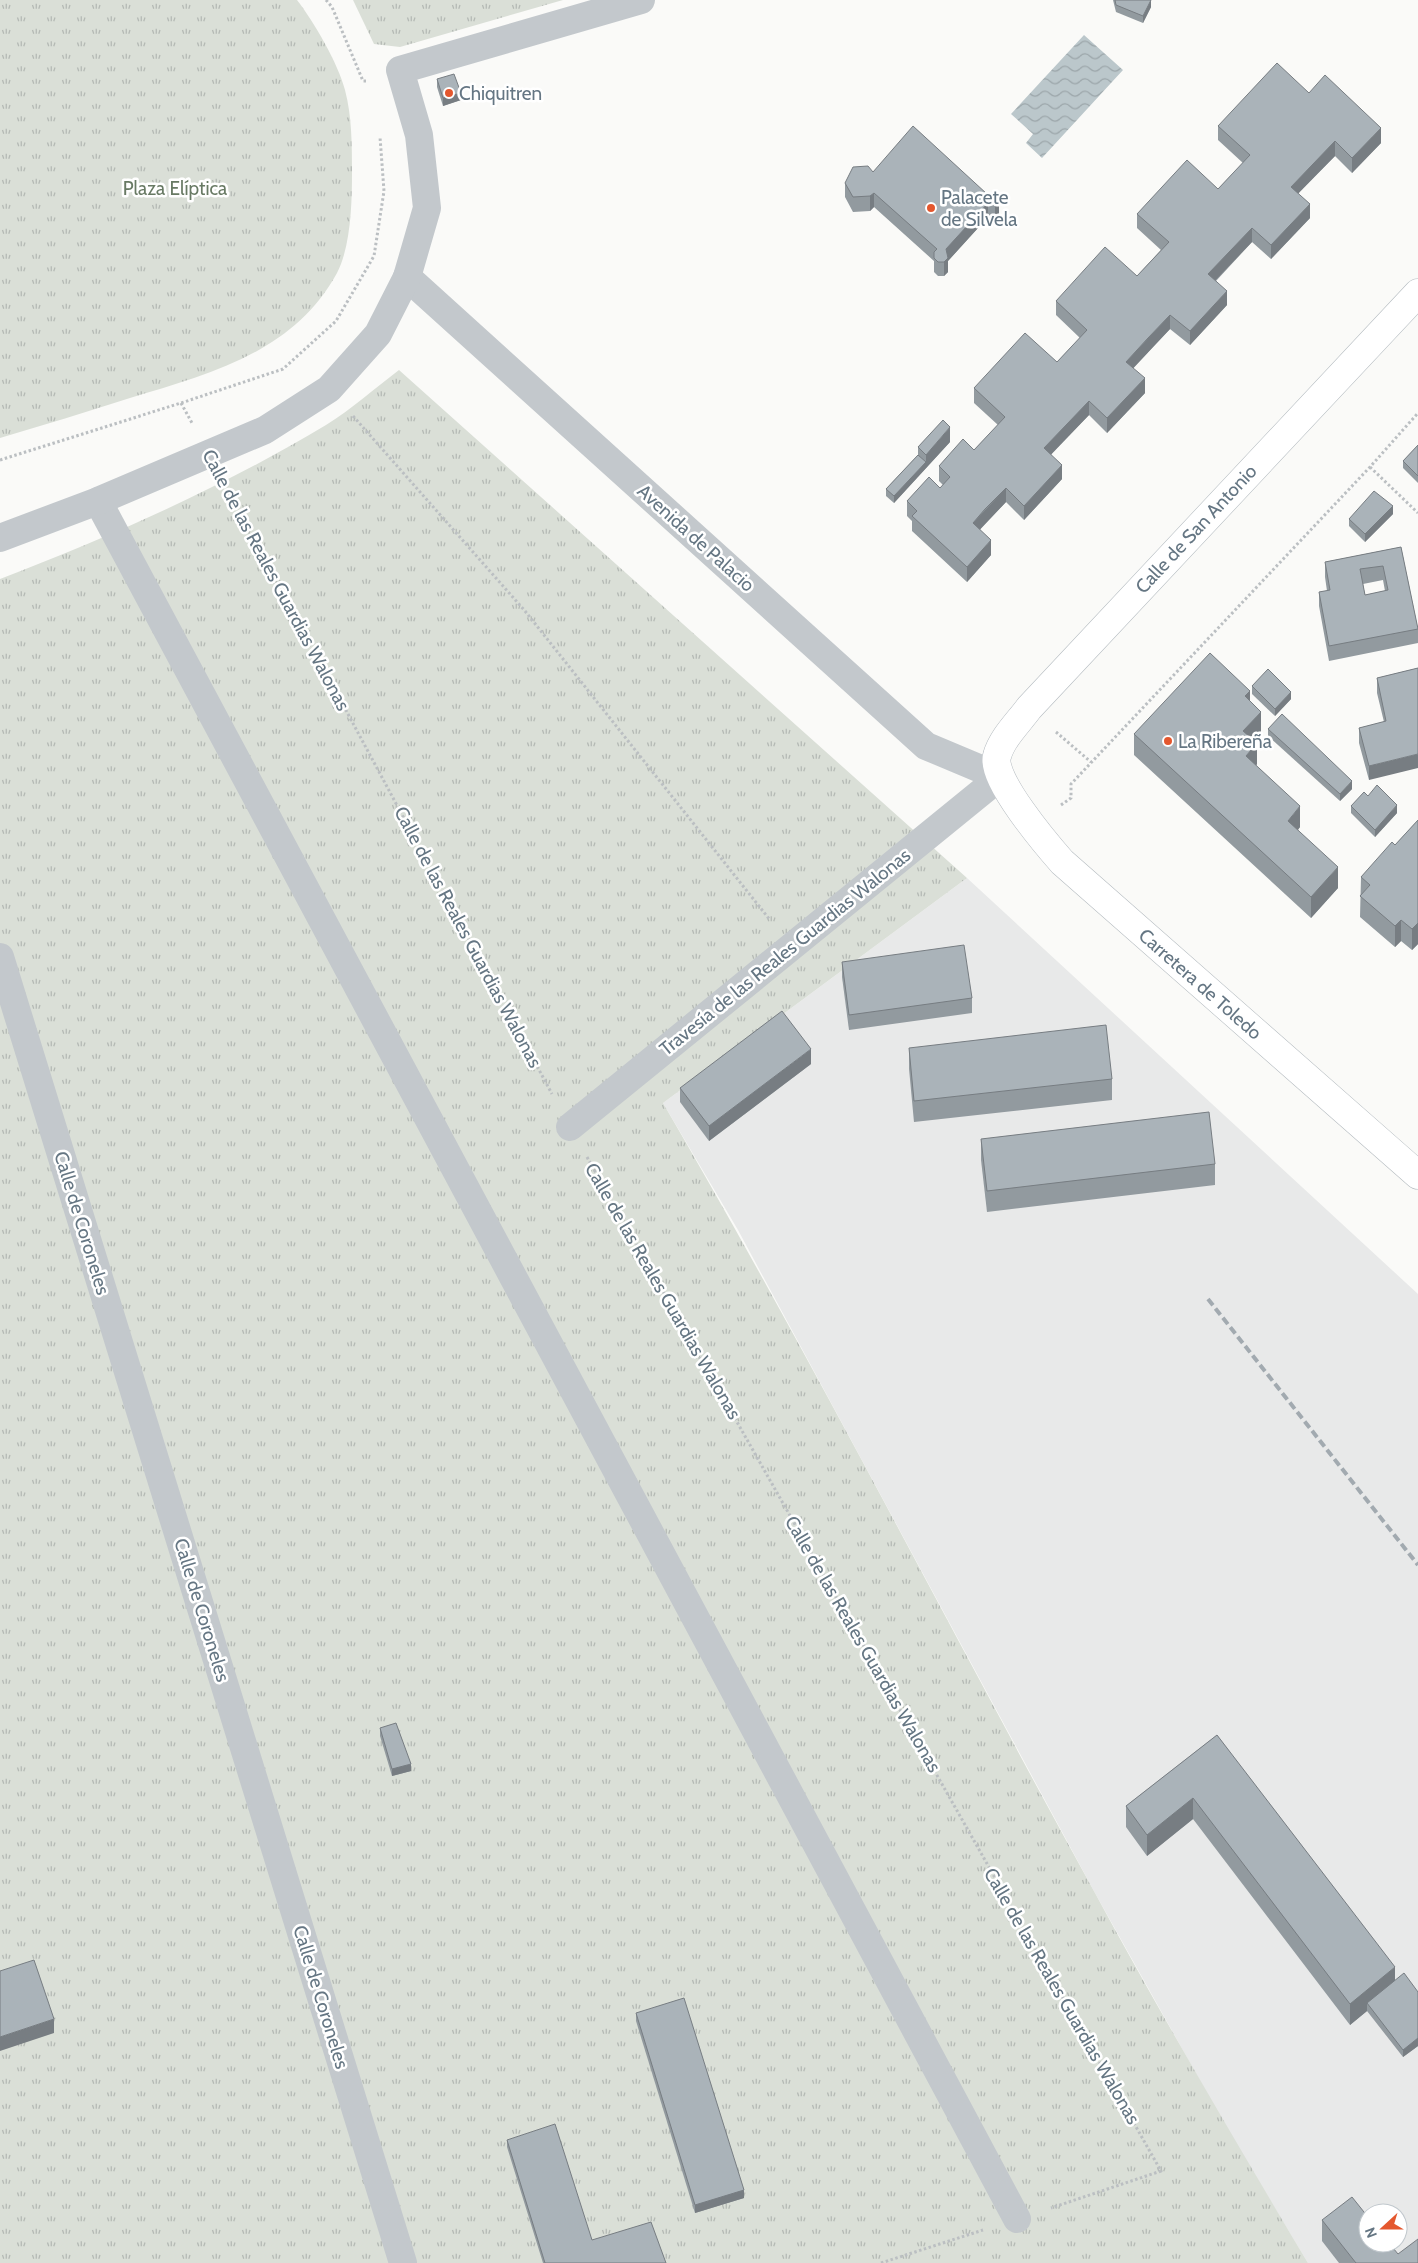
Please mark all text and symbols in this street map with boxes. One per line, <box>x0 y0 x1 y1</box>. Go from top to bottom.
place label: Chiquitren <box>459 82 542 105</box>
marker: Chiquitren <box>443 87 455 99</box>
park label: Plaza Elíptica <box>123 177 227 200</box>
place label: Palacete de Silvela <box>941 186 1017 231</box>
marker: Palacete de Silvela <box>925 202 937 214</box>
street label: Calle de las Reales Guardias Walonas <box>197 446 355 715</box>
street label: Calle de San Antonio <box>1130 460 1262 598</box>
street label: Avenida de Palacio <box>633 479 759 597</box>
place label: La Ribereña <box>1178 730 1272 753</box>
marker: La Ribereña <box>1162 735 1174 747</box>
street label: Calle de las Reales Guardias Walonas <box>389 803 547 1072</box>
street label: Travesía de las Reales Guardias Walonas <box>655 844 915 1060</box>
street label: Carretera de Toledo <box>1134 923 1267 1044</box>
street label: Calle de Coroneles <box>49 1149 115 1298</box>
street label: Calle de las Reales Guardias Walonas <box>580 1159 746 1423</box>
street label: Calle de las Reales Guardias Walonas <box>780 1512 946 1776</box>
street label: Calle de Coroneles <box>169 1536 235 1685</box>
street label: Calle de las Reales Guardias Walonas <box>979 1864 1145 2128</box>
street label: Calle de Coroneles <box>288 1923 354 2072</box>
north arrow <box>1358 2203 1408 2253</box>
text: N <box>1361 2225 1381 2241</box>

